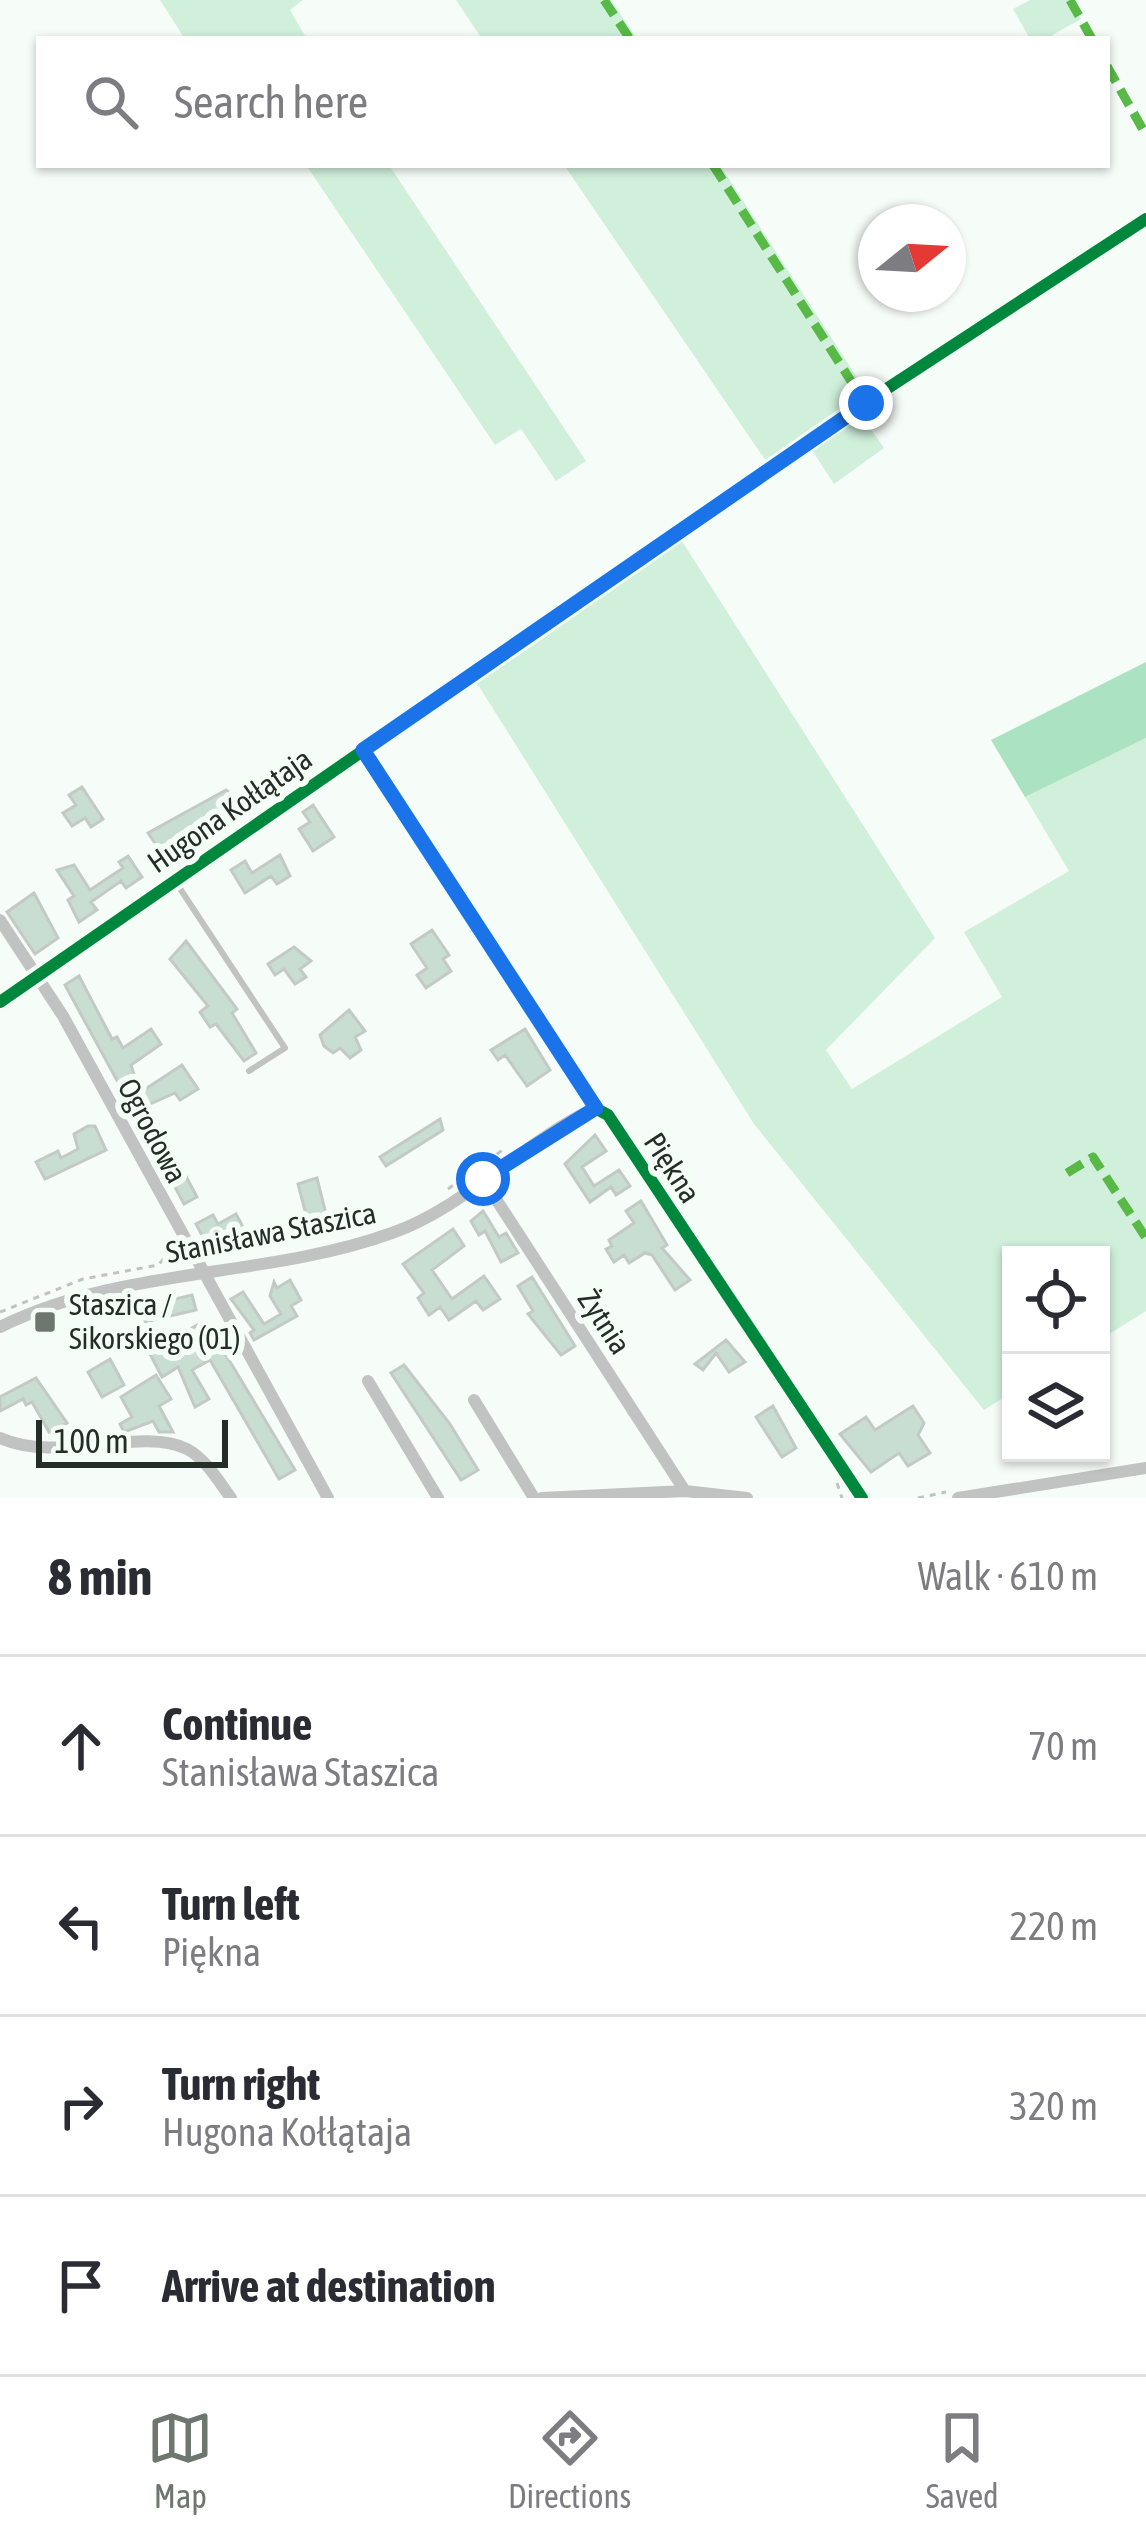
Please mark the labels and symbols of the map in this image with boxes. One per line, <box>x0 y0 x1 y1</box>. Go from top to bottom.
north arrow <box>858 204 966 312</box>
route end <box>839 376 893 430</box>
street label: Hugona Kołłątaja <box>141 741 318 879</box>
street label: Ogrodowa <box>111 1073 194 1188</box>
street label: Piękna <box>638 1126 708 1209</box>
route start <box>456 1152 510 1206</box>
street label: Stanisława Staszica <box>163 1195 379 1269</box>
street label: Żytnia <box>572 1283 638 1360</box>
place label: Staszica / Sikorskiego (01) <box>69 1287 241 1355</box>
marker: Staszica / Sikorskiego (01) <box>32 1309 58 1335</box>
scale bar <box>36 1414 228 1467</box>

